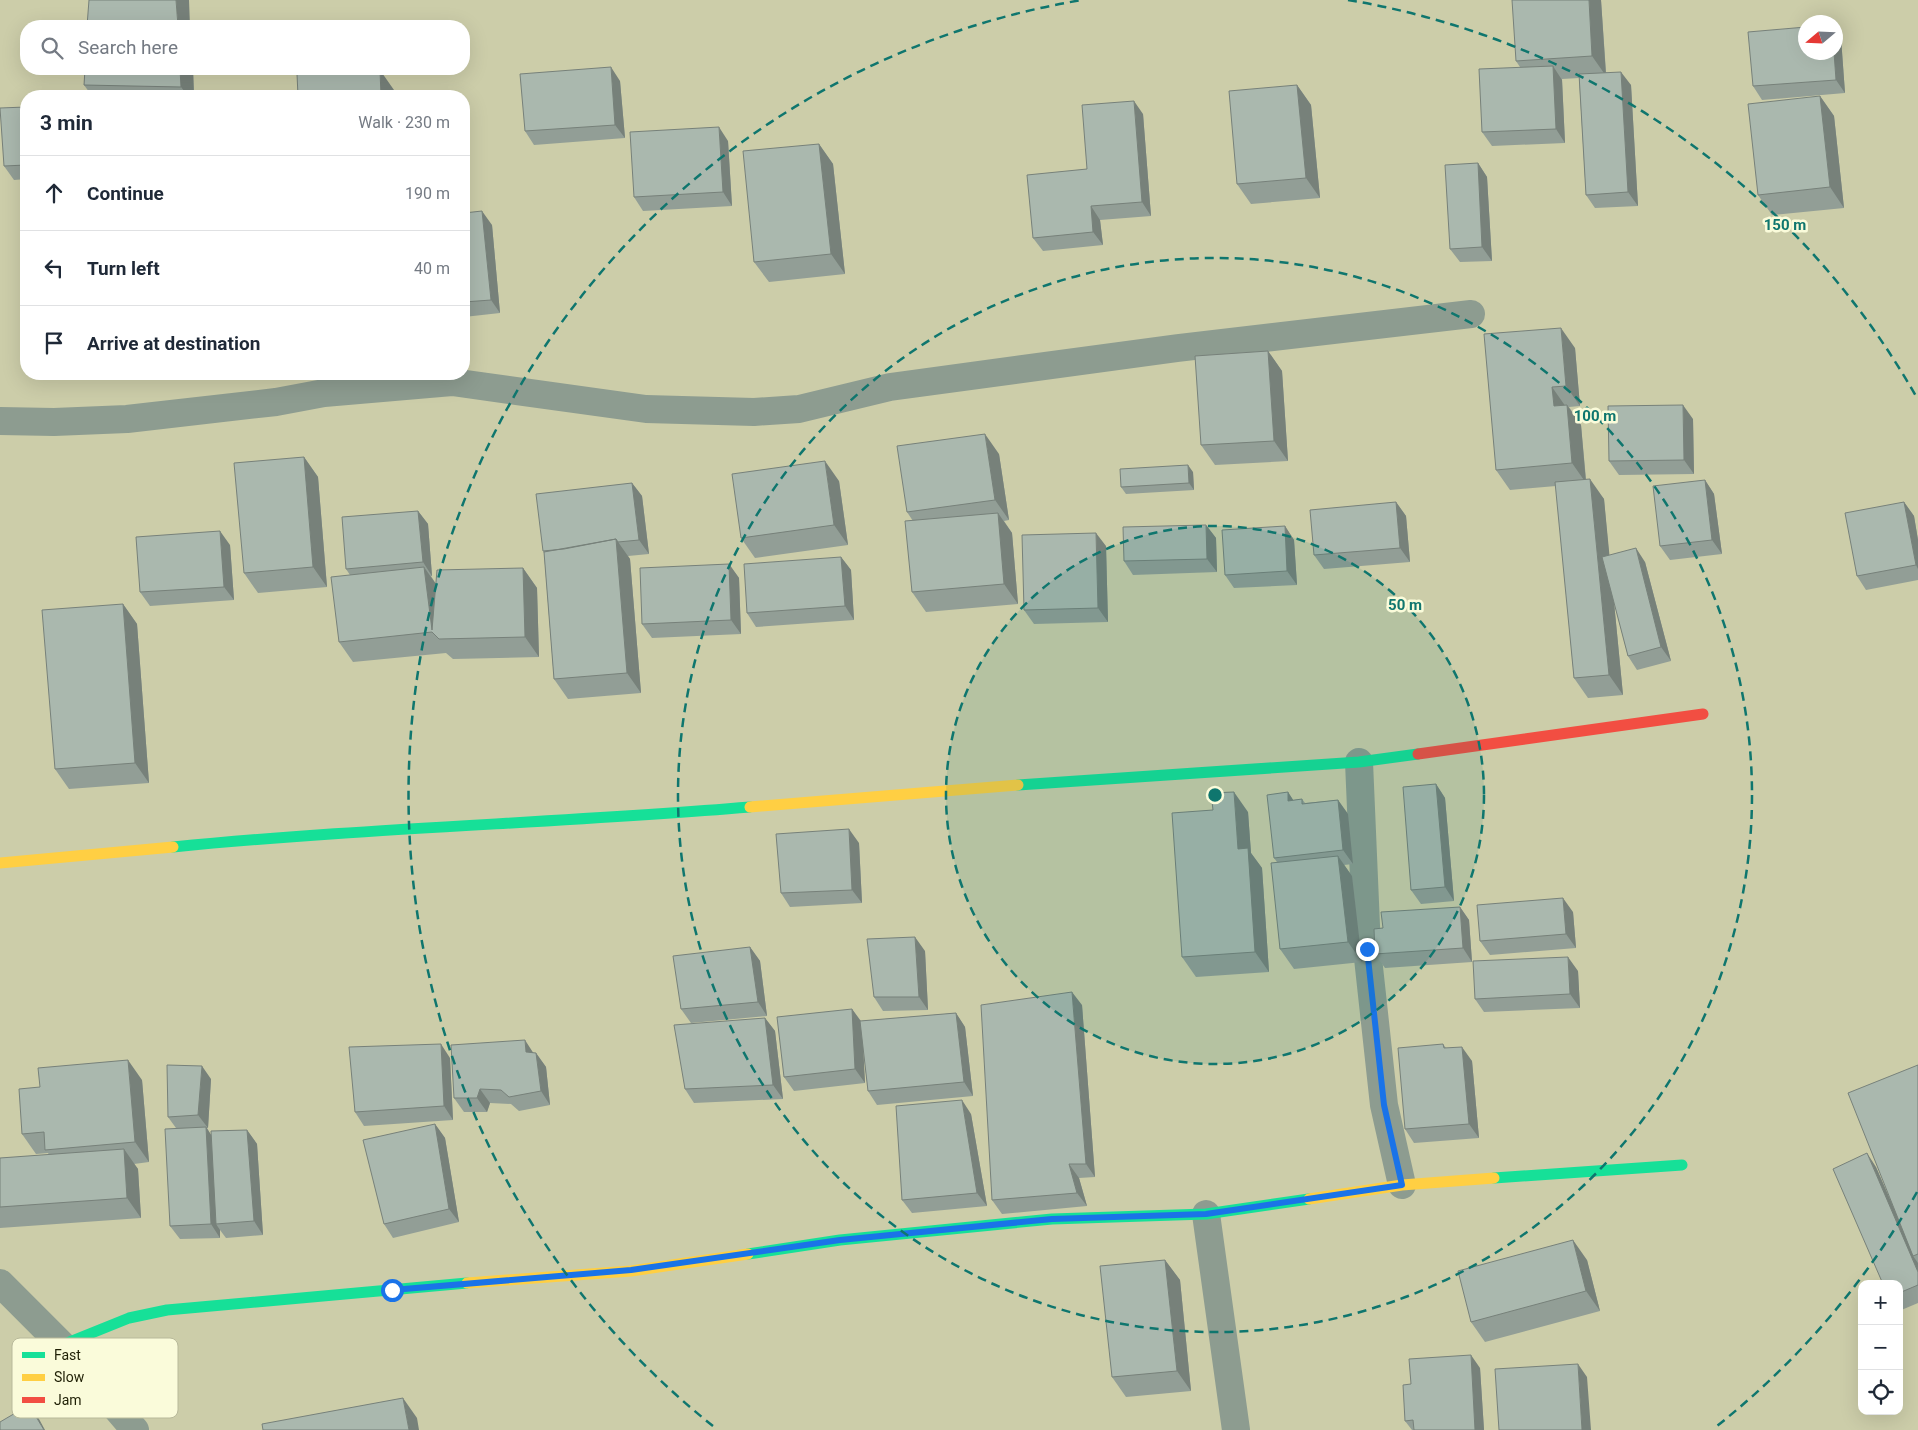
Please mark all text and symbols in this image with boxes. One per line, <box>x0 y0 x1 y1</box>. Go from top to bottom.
north arrow <box>1798 15 1843 60</box>
search box <box>20 20 470 75</box>
icon: search <box>38 34 66 62</box>
text: Search here <box>78 36 178 59</box>
text: 3 min <box>40 111 93 135</box>
text: Walk · 230 m <box>358 113 450 132</box>
icon: ahead <box>40 179 68 207</box>
text: Continue <box>87 182 164 205</box>
text: 190 m <box>405 184 450 203</box>
text: 150 m <box>1764 216 1806 234</box>
icon: left <box>40 254 68 282</box>
text: Turn left <box>87 257 160 280</box>
text: 40 m <box>414 259 450 278</box>
icon: arrive <box>40 329 68 357</box>
text: Arrive at destination <box>87 332 260 355</box>
text: 100 m <box>1574 407 1616 425</box>
text: 50 m <box>1388 596 1422 614</box>
centre of rings <box>1206 786 1224 804</box>
route end <box>1356 938 1379 961</box>
route start <box>381 1279 404 1302</box>
map controls <box>1858 1280 1903 1415</box>
button: + <box>1858 1280 1903 1325</box>
button: − <box>1858 1325 1903 1370</box>
legend <box>12 1338 178 1418</box>
text: Fast <box>54 1347 81 1363</box>
text: Slow <box>54 1369 85 1385</box>
button: locate <box>1858 1370 1903 1415</box>
text: Jam <box>54 1392 82 1408</box>

